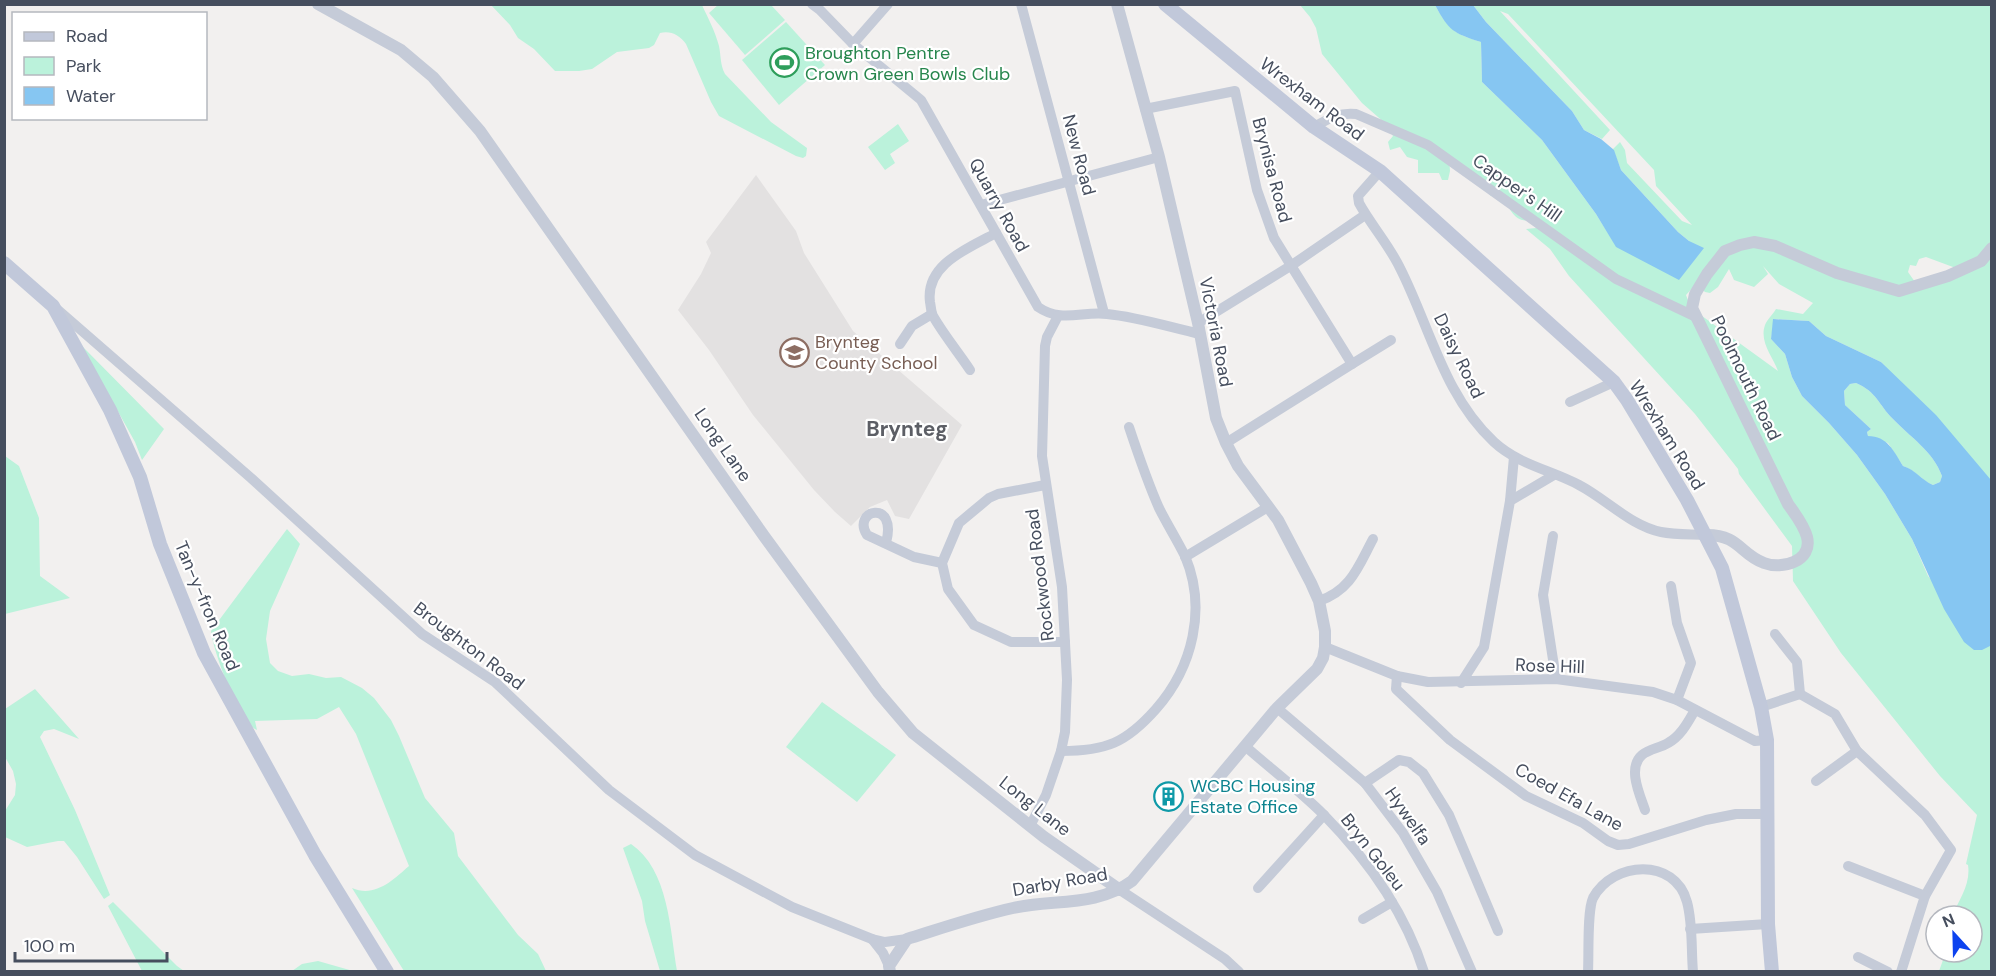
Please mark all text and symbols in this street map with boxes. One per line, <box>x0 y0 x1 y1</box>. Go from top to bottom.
legend <box>12 12 207 120</box>
text: Road <box>66 24 108 48</box>
place label: Broughton Pentre Crown Green Bowls Club <box>805 41 1010 86</box>
sports icon: Broughton Pentre Crown Green Bowls Club <box>768 47 800 79</box>
street label: Wrexham Road <box>1255 52 1369 146</box>
text: Park <box>66 54 102 78</box>
text: Water <box>66 84 116 108</box>
street label: New Road <box>1057 112 1101 198</box>
street label: Brynisa Road <box>1246 115 1298 225</box>
street label: Capper's Hill <box>1468 149 1566 227</box>
street label: Quarry Road <box>963 154 1035 256</box>
street label: Victoria Road <box>1194 275 1238 389</box>
street label: Daisy Road <box>1428 309 1490 403</box>
street label: Poolmouth Road <box>1705 311 1787 445</box>
place label: Brynteg County School <box>815 330 938 375</box>
school or university icon: Brynteg County School <box>778 336 810 368</box>
street label: Wrexham Road <box>1624 376 1710 494</box>
street label: Long Lane <box>689 403 757 487</box>
district label: Brynteg <box>866 415 948 443</box>
street label: Rockwood Road <box>1020 508 1060 642</box>
street label: Tan-y-fron Road <box>169 538 245 674</box>
street label: Broughton Road <box>409 596 529 696</box>
street label: Rose Hill <box>1515 653 1585 679</box>
street label: Coed Efa Lane <box>1511 757 1627 837</box>
street label: Long Lane <box>994 770 1076 842</box>
place label: WCBC Housing Estate Office <box>1190 774 1315 819</box>
building icon: WCBC Housing Estate Office <box>1153 780 1185 812</box>
street label: Hywelfa <box>1379 782 1437 850</box>
street label: Bryn Goleu <box>1335 809 1411 895</box>
street label: Darby Road <box>1011 862 1109 902</box>
north arrow <box>1924 904 1984 964</box>
text: N <box>1939 909 1958 932</box>
scale bar <box>15 925 166 963</box>
text: 100 m <box>24 934 75 958</box>

